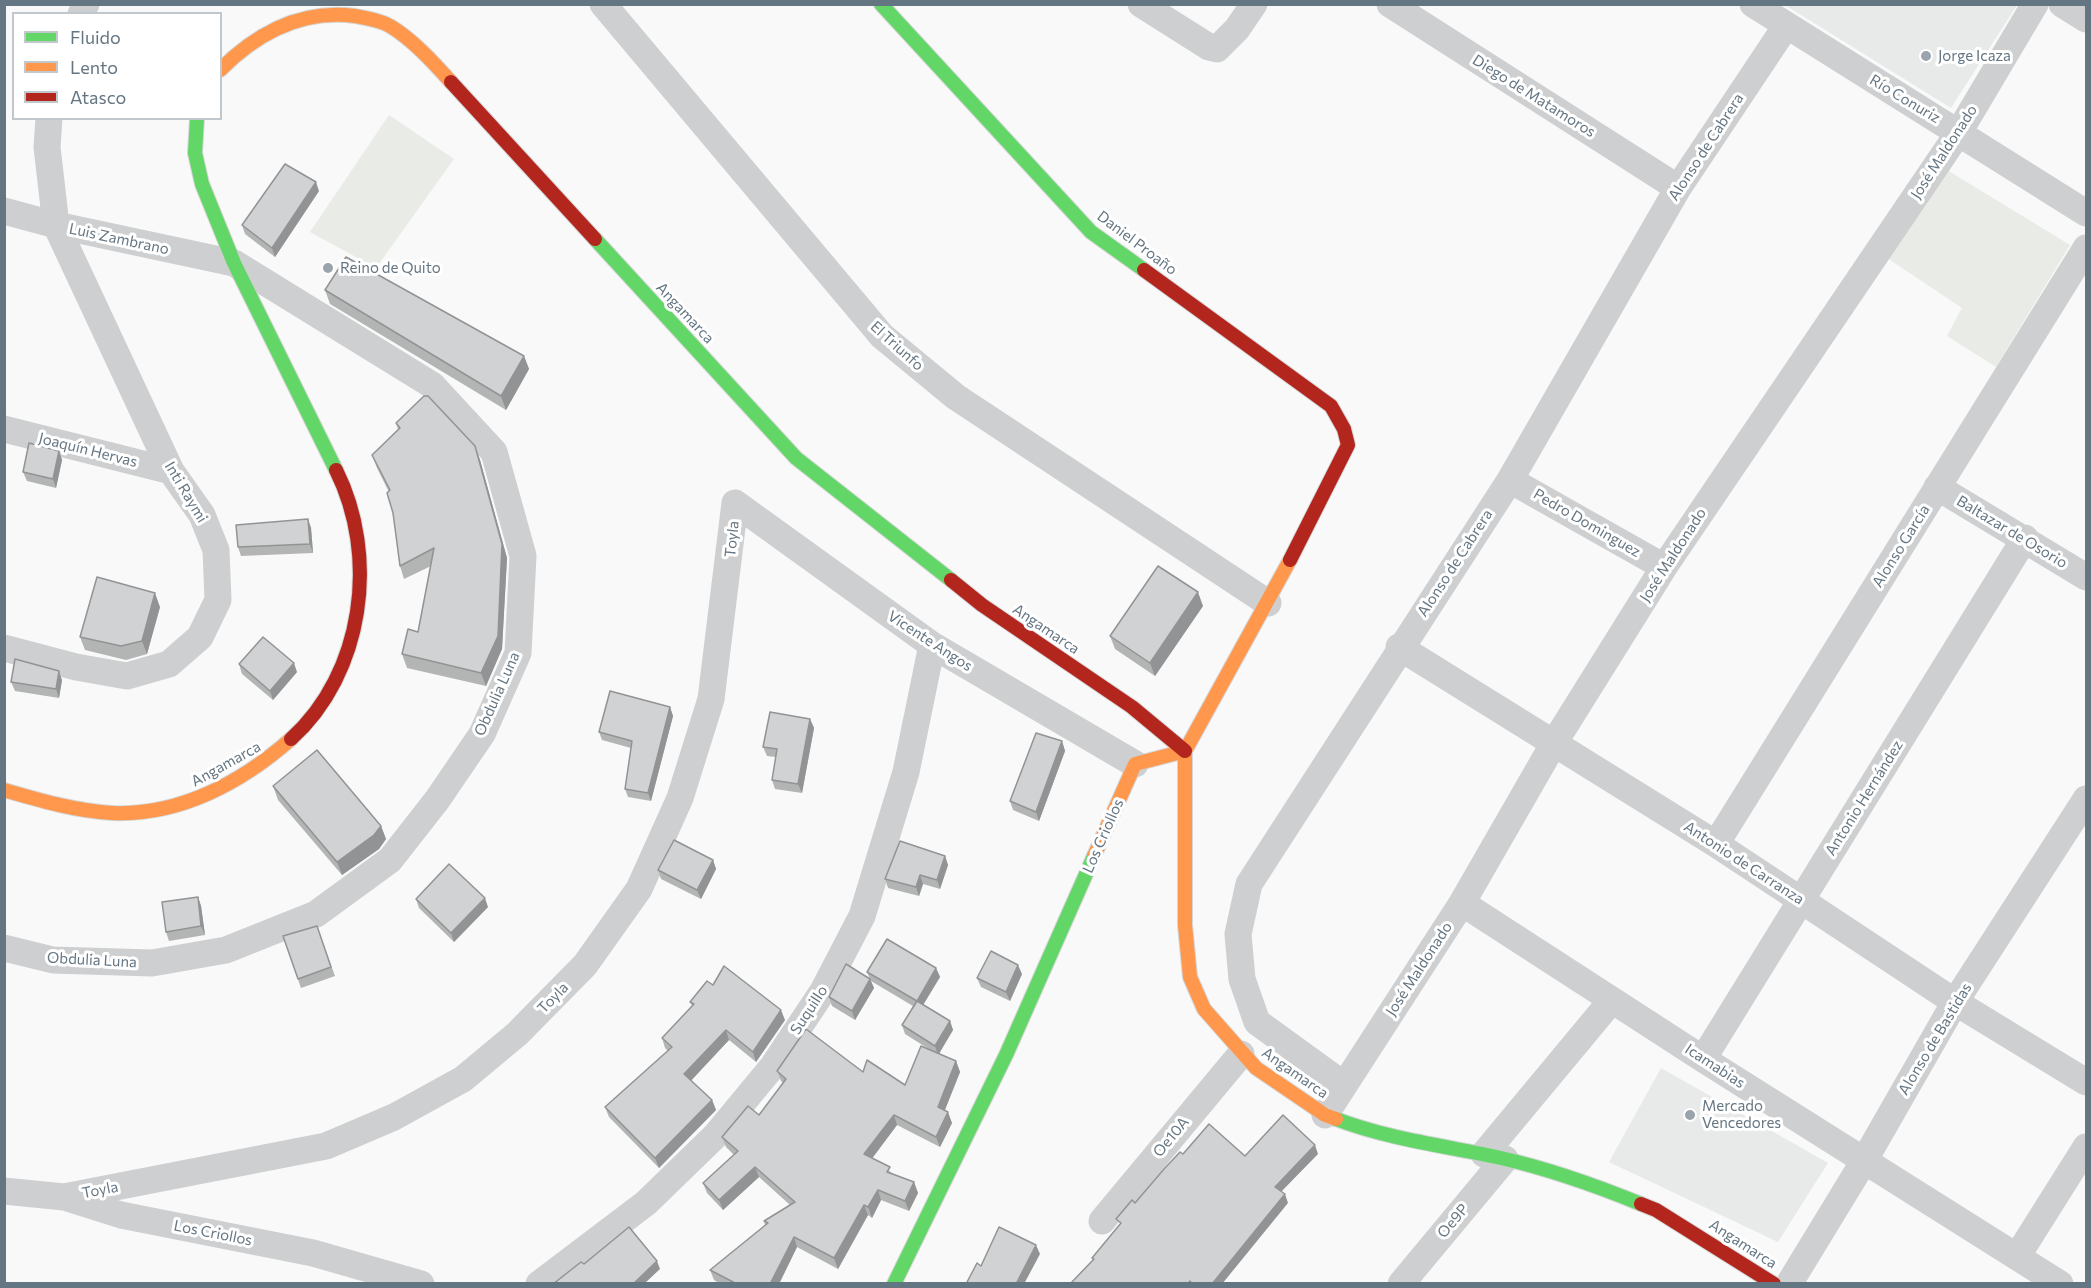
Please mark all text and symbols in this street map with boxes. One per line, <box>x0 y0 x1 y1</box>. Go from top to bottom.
legend <box>12 12 222 120</box>
text: Fluido <box>70 26 121 48</box>
place label: Jorge Icaza <box>1938 47 2011 65</box>
marker: Jorge Icaza <box>1919 49 1933 63</box>
street label: Diego de Matamoros <box>1469 51 1599 141</box>
text: Lento <box>70 56 118 78</box>
street label: Río Conuriz <box>1866 71 1944 127</box>
text: Atasco <box>70 86 126 108</box>
street label: Alonso de Cabrera <box>1665 90 1747 204</box>
street label: José Maldonado <box>1907 102 1981 202</box>
street label: Daniel Proaño <box>1093 207 1181 279</box>
street label: Luis Zambrano <box>67 220 171 258</box>
place label: Reino de Quito <box>340 259 441 277</box>
marker: Reino de Quito <box>321 261 335 275</box>
street label: Angamarca <box>652 279 718 347</box>
street label: El Triunfo <box>867 317 927 375</box>
street label: Joaquín Hervas <box>37 429 139 471</box>
street label: Inti Raymi <box>161 458 211 526</box>
street label: Pedro Dominguez <box>1530 485 1644 561</box>
street label: Baltazar de Osorio <box>1953 492 2071 572</box>
street label: Alonso García <box>1868 501 1934 591</box>
street label: José Maldonado <box>1636 505 1710 605</box>
street label: Alonso de Cabrera <box>1414 506 1496 620</box>
street label: Toyla <box>721 520 743 558</box>
street label: Angamarca <box>1009 600 1083 658</box>
street label: Vicente Angos <box>884 607 976 675</box>
street label: Obdulia Luna <box>470 649 524 739</box>
street label: Antonio Hernández <box>1821 737 1907 859</box>
street label: Angamarca <box>188 738 264 790</box>
street label: Los Criollos <box>1079 796 1127 876</box>
street label: Antonio de Carranza <box>1681 817 1807 909</box>
street label: José Maldonado <box>1382 919 1456 1019</box>
street label: Obdulia Luna <box>47 949 137 971</box>
street label: Toyla <box>534 979 572 1017</box>
street label: Alonso de Bastidas <box>1894 980 1976 1098</box>
street label: Suquillo <box>787 982 831 1038</box>
street label: Icamabias <box>1682 1040 1748 1092</box>
street label: Angamarca <box>1258 1044 1332 1102</box>
place label: Mercado Vencedores <box>1702 1097 1781 1132</box>
marker: Mercado Vencedores <box>1683 1108 1697 1122</box>
street label: Oe10A <box>1149 1113 1193 1161</box>
street label: Toyla <box>80 1178 120 1202</box>
street label: Oe9P <box>1434 1200 1472 1242</box>
street label: Angamarca <box>1706 1216 1780 1272</box>
street label: Los Criollos <box>172 1217 254 1249</box>

